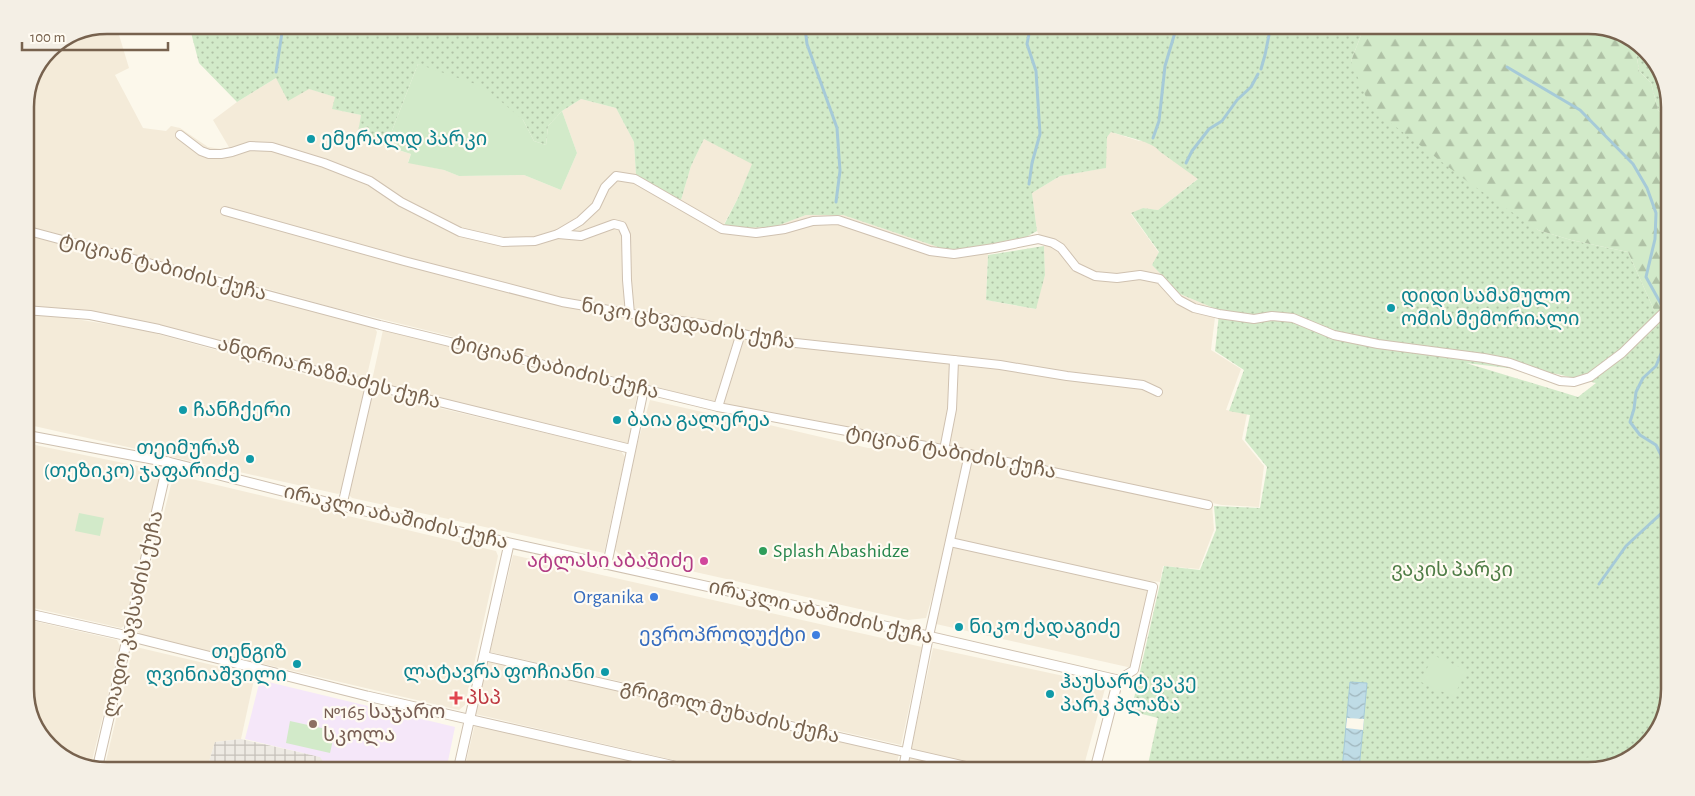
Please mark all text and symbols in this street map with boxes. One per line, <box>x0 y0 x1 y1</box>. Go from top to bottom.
scale bar <box>22 20 169 52</box>
text: 100 m <box>30 30 65 45</box>
place label: ემერალდ პარკი <box>321 129 487 151</box>
marker: ემერალდ პარკი <box>305 133 317 145</box>
street label: ტიციან ტაბიძის ქუჩა <box>57 230 269 305</box>
place label: დიდი სამამულო ომის მემორიალი <box>1401 286 1579 331</box>
street label: ნიკო ცხვედაძის ქუჩა <box>579 295 797 355</box>
marker: დიდი სამამულო ომის მემორიალი <box>1385 302 1397 314</box>
street label: ტიციან ტაბიძის ქუჩა <box>449 331 661 404</box>
street label: ანდრია რაზმაძეს ქუჩა <box>215 334 443 414</box>
place label: ჩანჩქერი <box>193 400 291 421</box>
marker: ჩანჩქერი <box>177 404 189 416</box>
place label: ბაია გალერეა <box>627 410 770 432</box>
marker: ბაია გალერეა <box>611 414 623 426</box>
street label: ტიციან ტაბიძის ქუჩა <box>844 422 1058 483</box>
place label: თეიმურაზ (თეზიკო) ჯაფარიძე <box>44 438 240 482</box>
marker: თეიმურაზ (თეზიკო) ჯაფარიძე <box>244 453 256 465</box>
street label: ირაკლი აბაშიძის ქუჩა <box>281 481 510 555</box>
street label: ლადო კავსაძის ქუჩა <box>99 509 169 720</box>
place label: Splash Abashidze <box>773 541 909 561</box>
marker: Splash Abashidze <box>757 545 769 557</box>
place label: ატლასი აბაშიძე <box>527 551 694 573</box>
marker: ატლასი აბაშიძე <box>698 555 710 567</box>
park label: ვაკის პარკი <box>1391 560 1513 581</box>
street label: ირაკლი აბაშიძის ქუჩა <box>706 576 935 650</box>
place label: Organika <box>573 587 644 607</box>
marker: Organika <box>648 591 660 603</box>
place label: ნიკო ქადაგიძე <box>969 617 1121 639</box>
marker: ნიკო ქადაგიძე <box>953 621 965 633</box>
place label: ევროპროდუქტი <box>639 625 806 647</box>
marker: ევროპროდუქტი <box>810 629 822 641</box>
place label: თენგიზ ღვინიაშვილი <box>146 642 287 687</box>
marker: თენგიზ ღვინიაშვილი <box>291 658 303 670</box>
place label: ლატავრა ფოჩიანი <box>403 662 595 684</box>
marker: ლატავრა ფოჩიანი <box>599 666 611 678</box>
place label: ჰაუსარტ ვაკე პარკ პლაზა <box>1060 672 1197 717</box>
street label: გრიგოლ მუხაძის ქუჩა <box>618 677 842 749</box>
place label: პსპ <box>466 688 501 708</box>
marker: ჰაუსარტ ვაკე პარკ პლაზა <box>1044 688 1056 700</box>
marker: პსპ <box>450 692 462 704</box>
place label: №165 საჯარო სკოლა <box>323 702 445 747</box>
marker: №165 საჯარო სკოლა <box>307 718 319 730</box>

